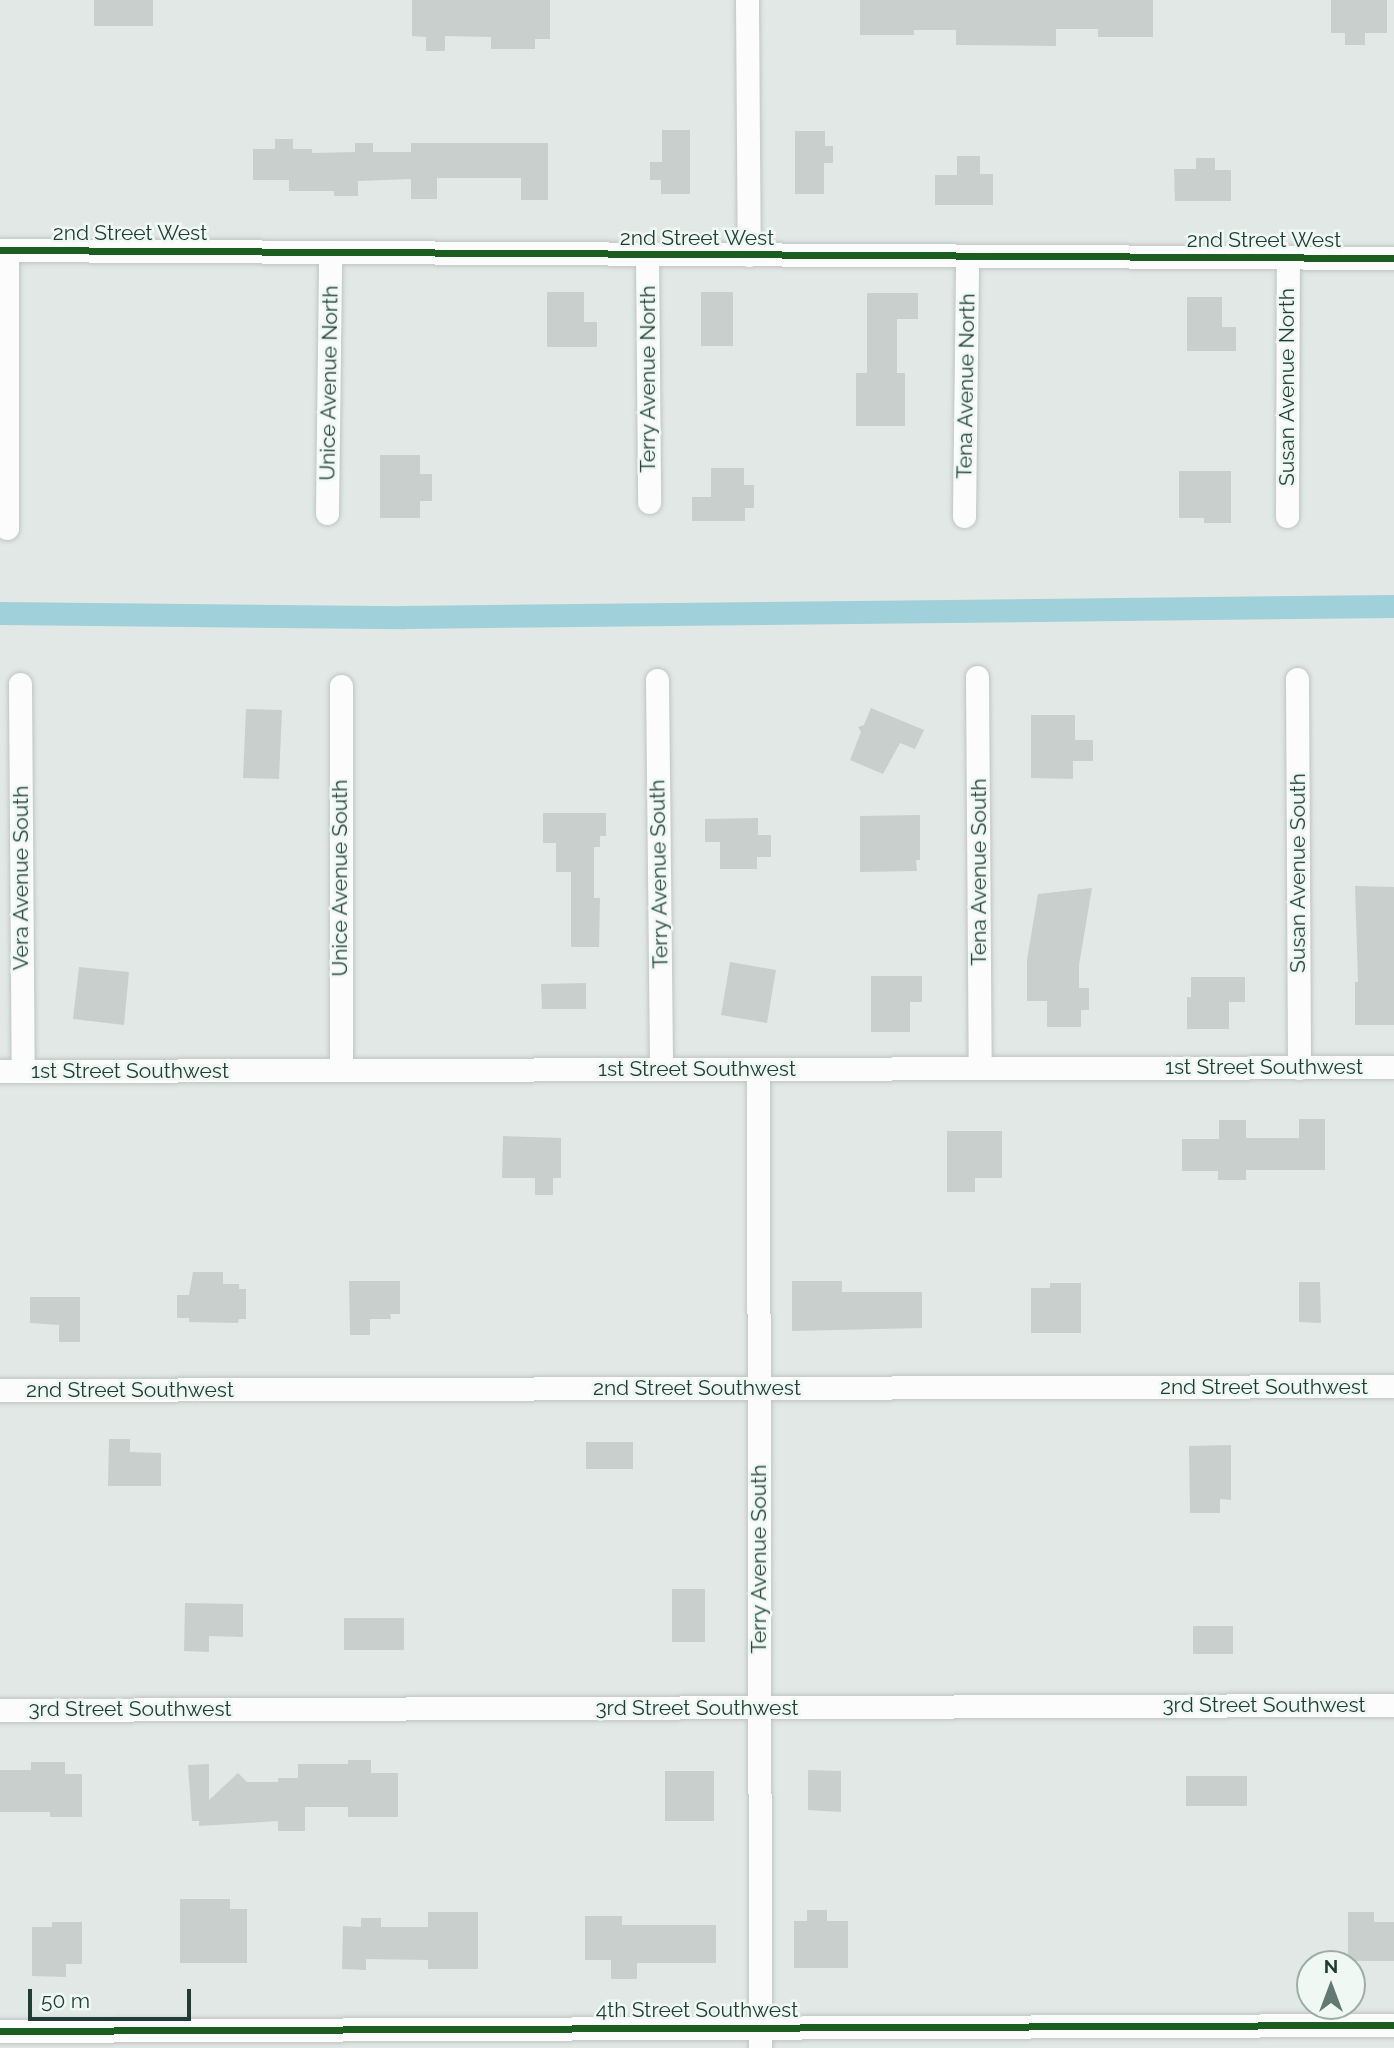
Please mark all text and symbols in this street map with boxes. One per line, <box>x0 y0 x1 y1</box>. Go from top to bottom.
street label: 2nd Street West <box>52 220 208 246</box>
street label: 2nd Street West <box>619 225 775 251</box>
street label: 2nd Street West <box>1186 227 1342 253</box>
street label: Unice Avenue North <box>315 285 343 481</box>
street label: Terry Avenue North <box>635 285 661 473</box>
street label: Susan Avenue North <box>1274 288 1300 486</box>
street label: Tena Avenue North <box>952 293 980 479</box>
street label: Susan Avenue South <box>1285 773 1311 973</box>
street label: Tena Avenue South <box>966 778 992 966</box>
street label: Unice Avenue South <box>327 779 353 977</box>
street label: Terry Avenue South <box>645 779 673 969</box>
street label: Vera Avenue South <box>8 785 34 971</box>
street label: 1st Street Southwest <box>1165 1054 1363 1080</box>
street label: 1st Street Southwest <box>598 1056 796 1082</box>
street label: 1st Street Southwest <box>31 1058 229 1084</box>
street label: 2nd Street Southwest <box>1160 1374 1368 1400</box>
street label: 2nd Street Southwest <box>593 1375 801 1401</box>
street label: 2nd Street Southwest <box>26 1377 234 1403</box>
street label: Terry Avenue South <box>746 1464 772 1654</box>
street label: 3rd Street Southwest <box>1162 1692 1366 1718</box>
street label: 3rd Street Southwest <box>595 1695 799 1721</box>
street label: 3rd Street Southwest <box>28 1696 232 1722</box>
north arrow <box>1296 1950 1366 2020</box>
text: N <box>1324 1955 1338 1977</box>
scale bar <box>32 1974 194 2018</box>
text: 50 m <box>41 1988 90 2013</box>
street label: 4th Street Southwest <box>596 1997 798 2023</box>

